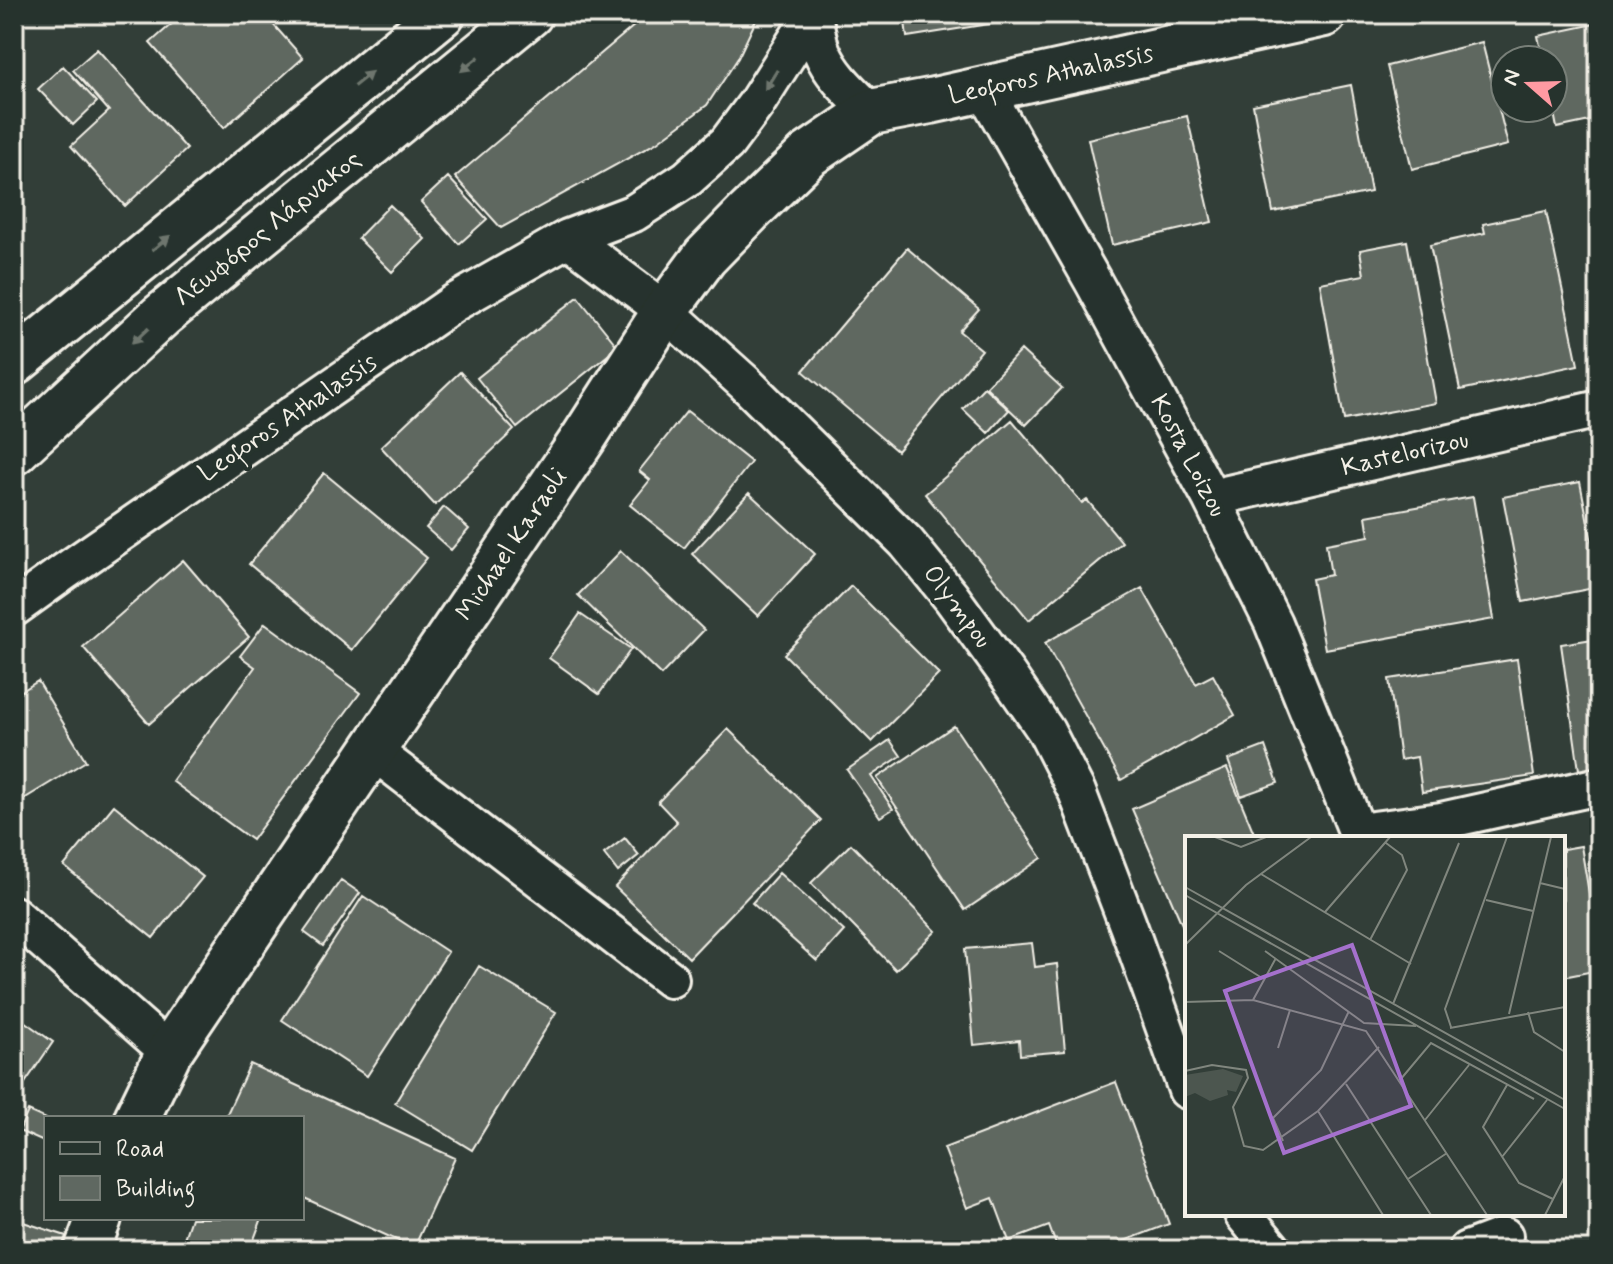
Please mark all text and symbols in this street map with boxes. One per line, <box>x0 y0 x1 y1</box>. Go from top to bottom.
street label: Leoforos Athalassis <box>945 37 1157 115</box>
north arrow <box>1489 44 1569 124</box>
one-way arrow <box>460 55 480 71</box>
text: N <box>1496 66 1528 90</box>
one-way arrow <box>764 70 779 91</box>
one-way arrow <box>353 71 373 87</box>
street label: Λεωφόρος Λάρνακος <box>167 143 369 315</box>
one-way arrow <box>151 235 171 252</box>
one-way arrow <box>130 326 149 344</box>
street label: Leoforos Athalassis <box>192 346 385 492</box>
street label: Kosta Loizou <box>1142 389 1234 523</box>
street label: Kastelorizou <box>1338 423 1472 485</box>
street label: Michael Karaoli <box>448 462 576 628</box>
street label: Olympou <box>915 558 999 656</box>
inset map <box>1185 836 1565 1216</box>
legend <box>44 1116 304 1220</box>
text: Road <box>116 1134 164 1165</box>
text: Building <box>116 1174 196 1208</box>

